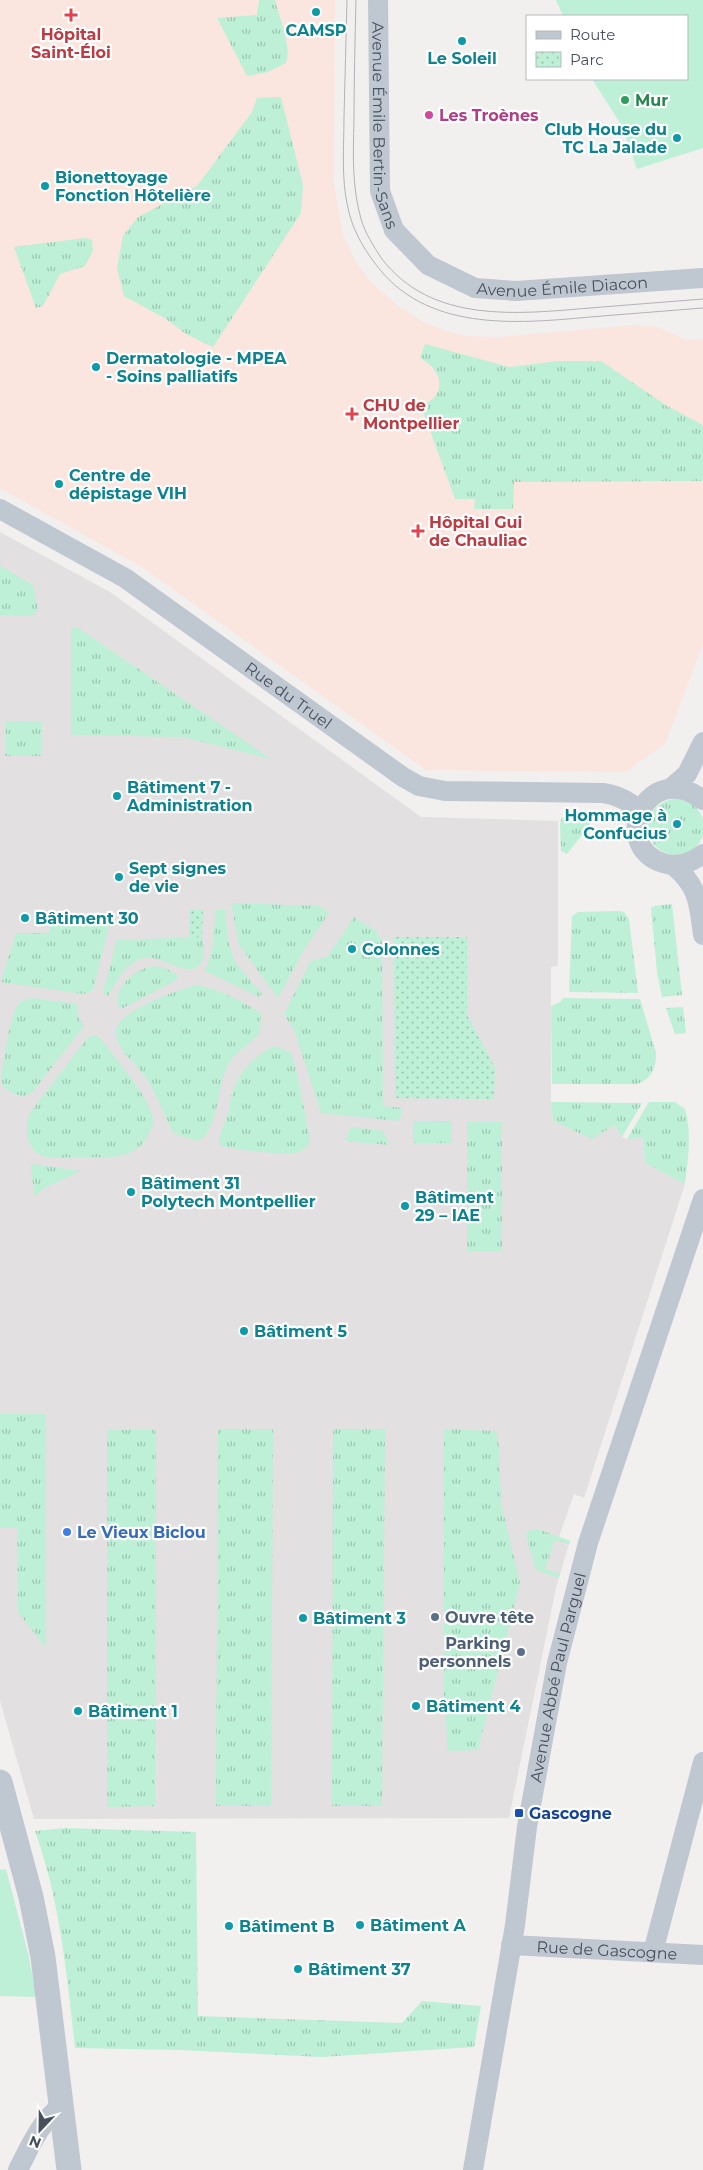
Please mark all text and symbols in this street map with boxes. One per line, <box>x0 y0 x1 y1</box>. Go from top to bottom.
marker: CAMSP <box>310 6 322 18</box>
marker: Hôpital Saint-Éloi <box>64 8 78 22</box>
legend <box>526 15 688 80</box>
place label: CAMSP <box>286 21 347 40</box>
street label: Avenue Émile Bertin-Sans <box>368 22 402 232</box>
place label: Hôpital Saint-Éloi <box>31 25 111 62</box>
text: Route <box>570 25 615 44</box>
marker: Le Soleil <box>456 35 468 47</box>
place label: Le Soleil <box>427 49 497 68</box>
text: Parc <box>570 50 604 69</box>
place label: Mur <box>635 91 668 110</box>
marker: Mur <box>619 94 631 106</box>
place label: Les Troènes <box>439 106 539 125</box>
marker: Les Troènes <box>423 109 435 121</box>
place label: Club House du TC La Jalade <box>544 120 667 157</box>
marker: Club House du TC La Jalade <box>671 132 683 144</box>
place label: Bionettoyage Fonction Hôtelière <box>55 168 211 205</box>
marker: Bionettoyage Fonction Hôtelière <box>39 180 51 192</box>
street label: Avenue Émile Diacon <box>476 273 648 301</box>
place label: Dermatologie - MPEA - Soins palliatifs <box>106 349 287 386</box>
marker: Dermatologie - MPEA - Soins palliatifs <box>90 361 102 373</box>
place label: CHU de Montpellier <box>363 396 459 433</box>
marker: CHU de Montpellier <box>345 407 359 421</box>
place label: Centre de dépistage VIH <box>69 466 187 503</box>
marker: Centre de dépistage VIH <box>53 478 65 490</box>
place label: Hôpital Gui de Chauliac <box>429 513 528 550</box>
marker: Hôpital Gui de Chauliac <box>411 524 425 538</box>
street label: Rue du Truel <box>241 658 335 733</box>
place label: Bâtiment 7 - Administration <box>126 778 253 815</box>
marker: Bâtiment 7 - Administration <box>111 790 123 802</box>
place label: Hommage à Confucius <box>564 806 667 843</box>
marker: Hommage à Confucius <box>671 818 683 830</box>
place label: Sept signes de vie <box>129 859 227 896</box>
marker: Sept signes de vie <box>113 871 125 883</box>
place label: Bâtiment 30 <box>35 909 139 928</box>
marker: Bâtiment 30 <box>19 912 31 924</box>
place label: Colonnes <box>362 940 440 959</box>
marker: Colonnes <box>346 943 358 955</box>
place label: Bâtiment 31 Polytech Montpellier <box>141 1174 316 1211</box>
marker: Bâtiment 31 Polytech Montpellier <box>125 1186 137 1198</box>
place label: Bâtiment 29 – IAE <box>415 1188 494 1225</box>
marker: Bâtiment 29 – IAE <box>399 1200 411 1212</box>
place label: Bâtiment 5 <box>254 1322 347 1341</box>
marker: Bâtiment 5 <box>238 1325 250 1337</box>
place label: Le Vieux Biclou <box>77 1523 206 1542</box>
marker: Le Vieux Biclou <box>61 1526 73 1538</box>
street label: Avenue Abbé Paul Parguel <box>526 1571 590 1784</box>
place label: Ouvre tête <box>445 1608 534 1627</box>
place label: Bâtiment 3 <box>313 1609 406 1628</box>
marker: Ouvre tête <box>429 1611 441 1623</box>
marker: Bâtiment 3 <box>297 1612 309 1624</box>
place label: Parking personnels <box>418 1634 512 1671</box>
marker: Parking personnels <box>515 1646 527 1658</box>
place label: Bâtiment 4 <box>426 1697 520 1716</box>
marker: Bâtiment 4 <box>410 1700 422 1712</box>
place label: Bâtiment 1 <box>88 1702 178 1721</box>
marker: Bâtiment 1 <box>72 1705 84 1717</box>
place label: Gascogne <box>529 1804 612 1823</box>
marker: Gascogne <box>513 1807 525 1819</box>
place label: Bâtiment A <box>370 1916 466 1935</box>
place label: Bâtiment B <box>239 1917 335 1936</box>
marker: Bâtiment A <box>354 1919 366 1931</box>
marker: Bâtiment B <box>223 1920 235 1932</box>
street label: Rue de Gascogne <box>536 1937 678 1964</box>
place label: Bâtiment 37 <box>308 1960 411 1979</box>
marker: Bâtiment 37 <box>292 1963 304 1975</box>
north arrow <box>15 2105 65 2155</box>
text: N <box>27 2132 44 2153</box>

